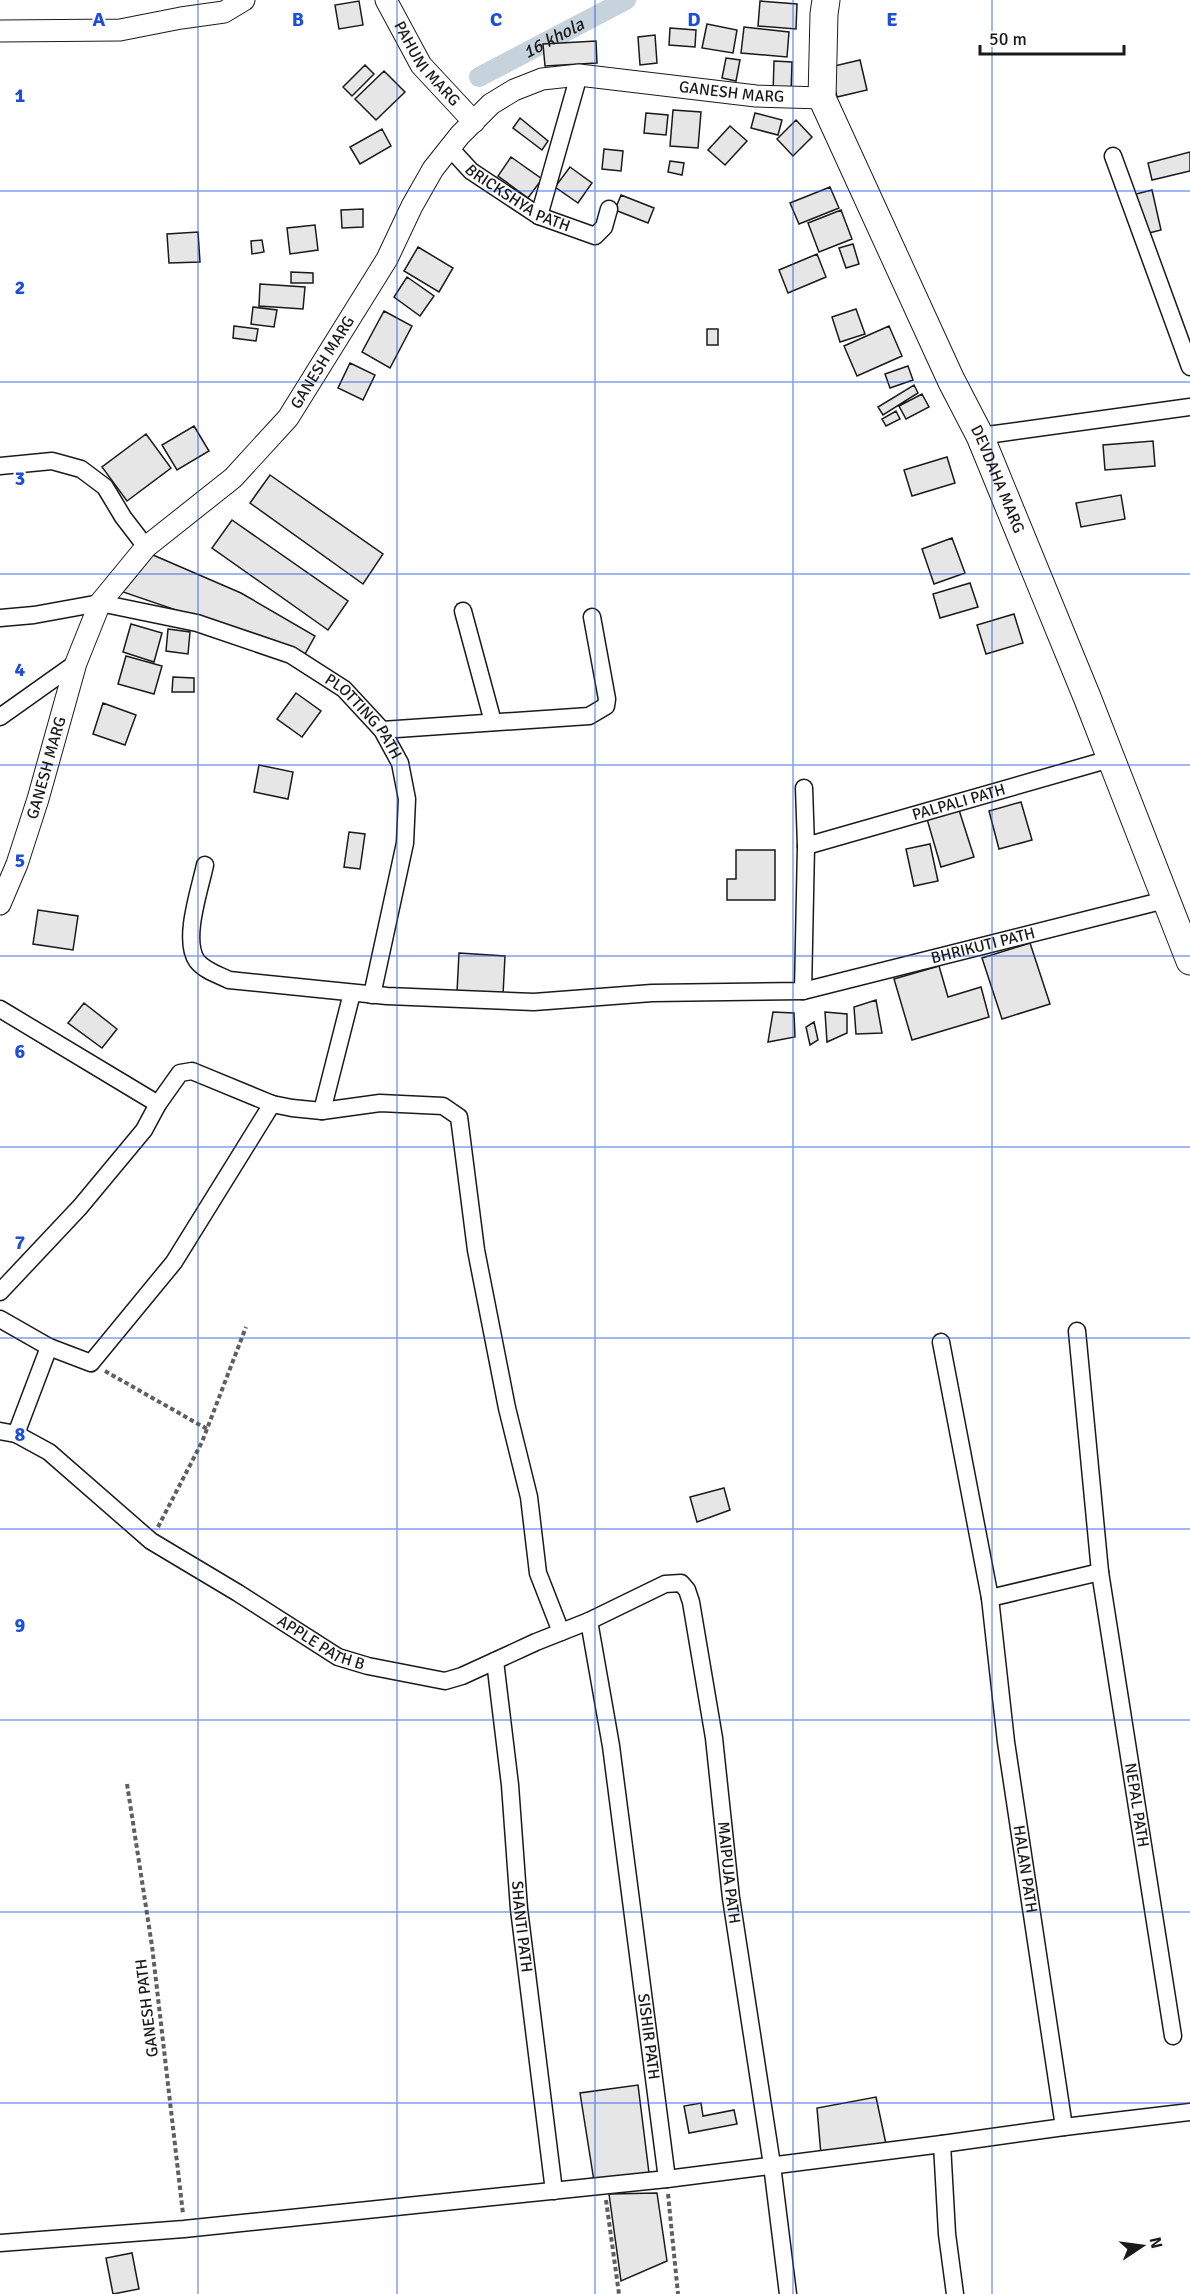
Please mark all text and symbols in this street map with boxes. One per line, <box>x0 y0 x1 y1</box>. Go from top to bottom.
text: A <box>93 7 106 32</box>
text: B <box>292 7 304 32</box>
text: C <box>490 7 502 32</box>
text: D <box>687 7 701 32</box>
text: E <box>886 7 898 32</box>
water label: 16 khola <box>519 13 589 63</box>
street label: PAHUNI MARG <box>389 18 464 110</box>
scale bar <box>980 18 1124 56</box>
text: 50 m <box>989 28 1027 50</box>
street label: GANESH MARG <box>678 77 784 107</box>
text: 1 <box>15 83 26 108</box>
street label: BRICKSHYA PATH <box>460 160 573 236</box>
text: 2 <box>15 275 25 300</box>
street label: GANESH MARG <box>286 312 359 413</box>
street label: DEVDAHA MARG <box>966 422 1029 536</box>
text: 3 <box>15 466 25 491</box>
text: 4 <box>15 657 26 682</box>
street label: PLOTTING PATH <box>321 669 406 763</box>
street label: GANESH MARG <box>22 714 71 822</box>
street label: PALPALI PATH <box>910 779 1008 825</box>
text: 5 <box>15 848 25 873</box>
street label: BHRIKUTI PATH <box>929 923 1037 968</box>
text: 6 <box>15 1039 26 1064</box>
text: 7 <box>15 1230 26 1255</box>
text: 8 <box>15 1422 26 1447</box>
street label: APPLE PATH B <box>274 1611 367 1674</box>
text: 9 <box>15 1613 26 1638</box>
street label: NEPAL PATH <box>1120 1762 1153 1849</box>
street label: MAIPUJA PATH <box>713 1820 745 1925</box>
street label: HALAN PATH <box>1009 1824 1042 1914</box>
street label: SHANTI PATH <box>507 1880 537 1974</box>
street label: GANESH PATH <box>131 1958 163 2058</box>
street label: SISHIR PATH <box>633 1992 664 2081</box>
north arrow <box>1112 2216 1172 2276</box>
text: N <box>1145 2235 1167 2251</box>

